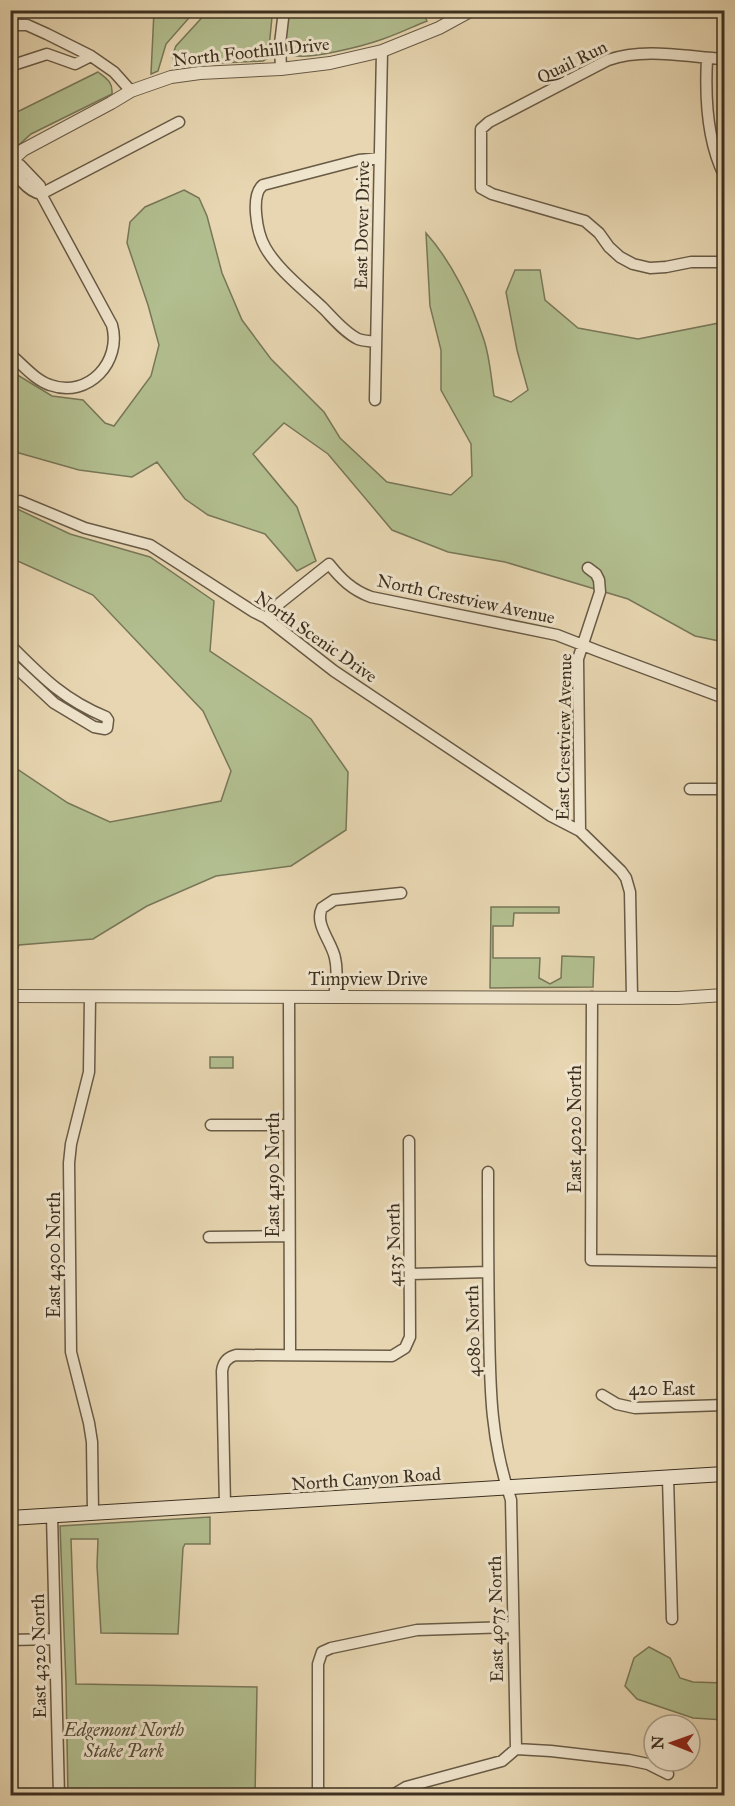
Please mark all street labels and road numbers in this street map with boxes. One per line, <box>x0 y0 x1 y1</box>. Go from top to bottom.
street label: North Foothill Drive <box>172 33 330 71</box>
street label: Quail Run <box>533 35 611 88</box>
street label: East Dover Drive <box>350 160 374 290</box>
street label: North Crestview Avenue <box>375 569 557 629</box>
street label: North Scenic Drive <box>251 587 381 687</box>
street label: East Crestview Avenue <box>552 653 576 821</box>
street label: Timpview Drive <box>308 968 428 990</box>
street label: East 4020 North <box>564 1065 586 1193</box>
street label: East 4190 North <box>262 1112 284 1238</box>
street label: East 4300 North <box>43 1192 65 1318</box>
street label: 4135 North <box>382 1203 406 1287</box>
street label: 4080 North <box>461 1285 485 1377</box>
street label: 420 East <box>629 1378 696 1400</box>
street label: North Canyon Road <box>290 1463 442 1495</box>
street label: East 4075 North <box>484 1555 508 1683</box>
street label: East 4320 North <box>27 1593 51 1719</box>

